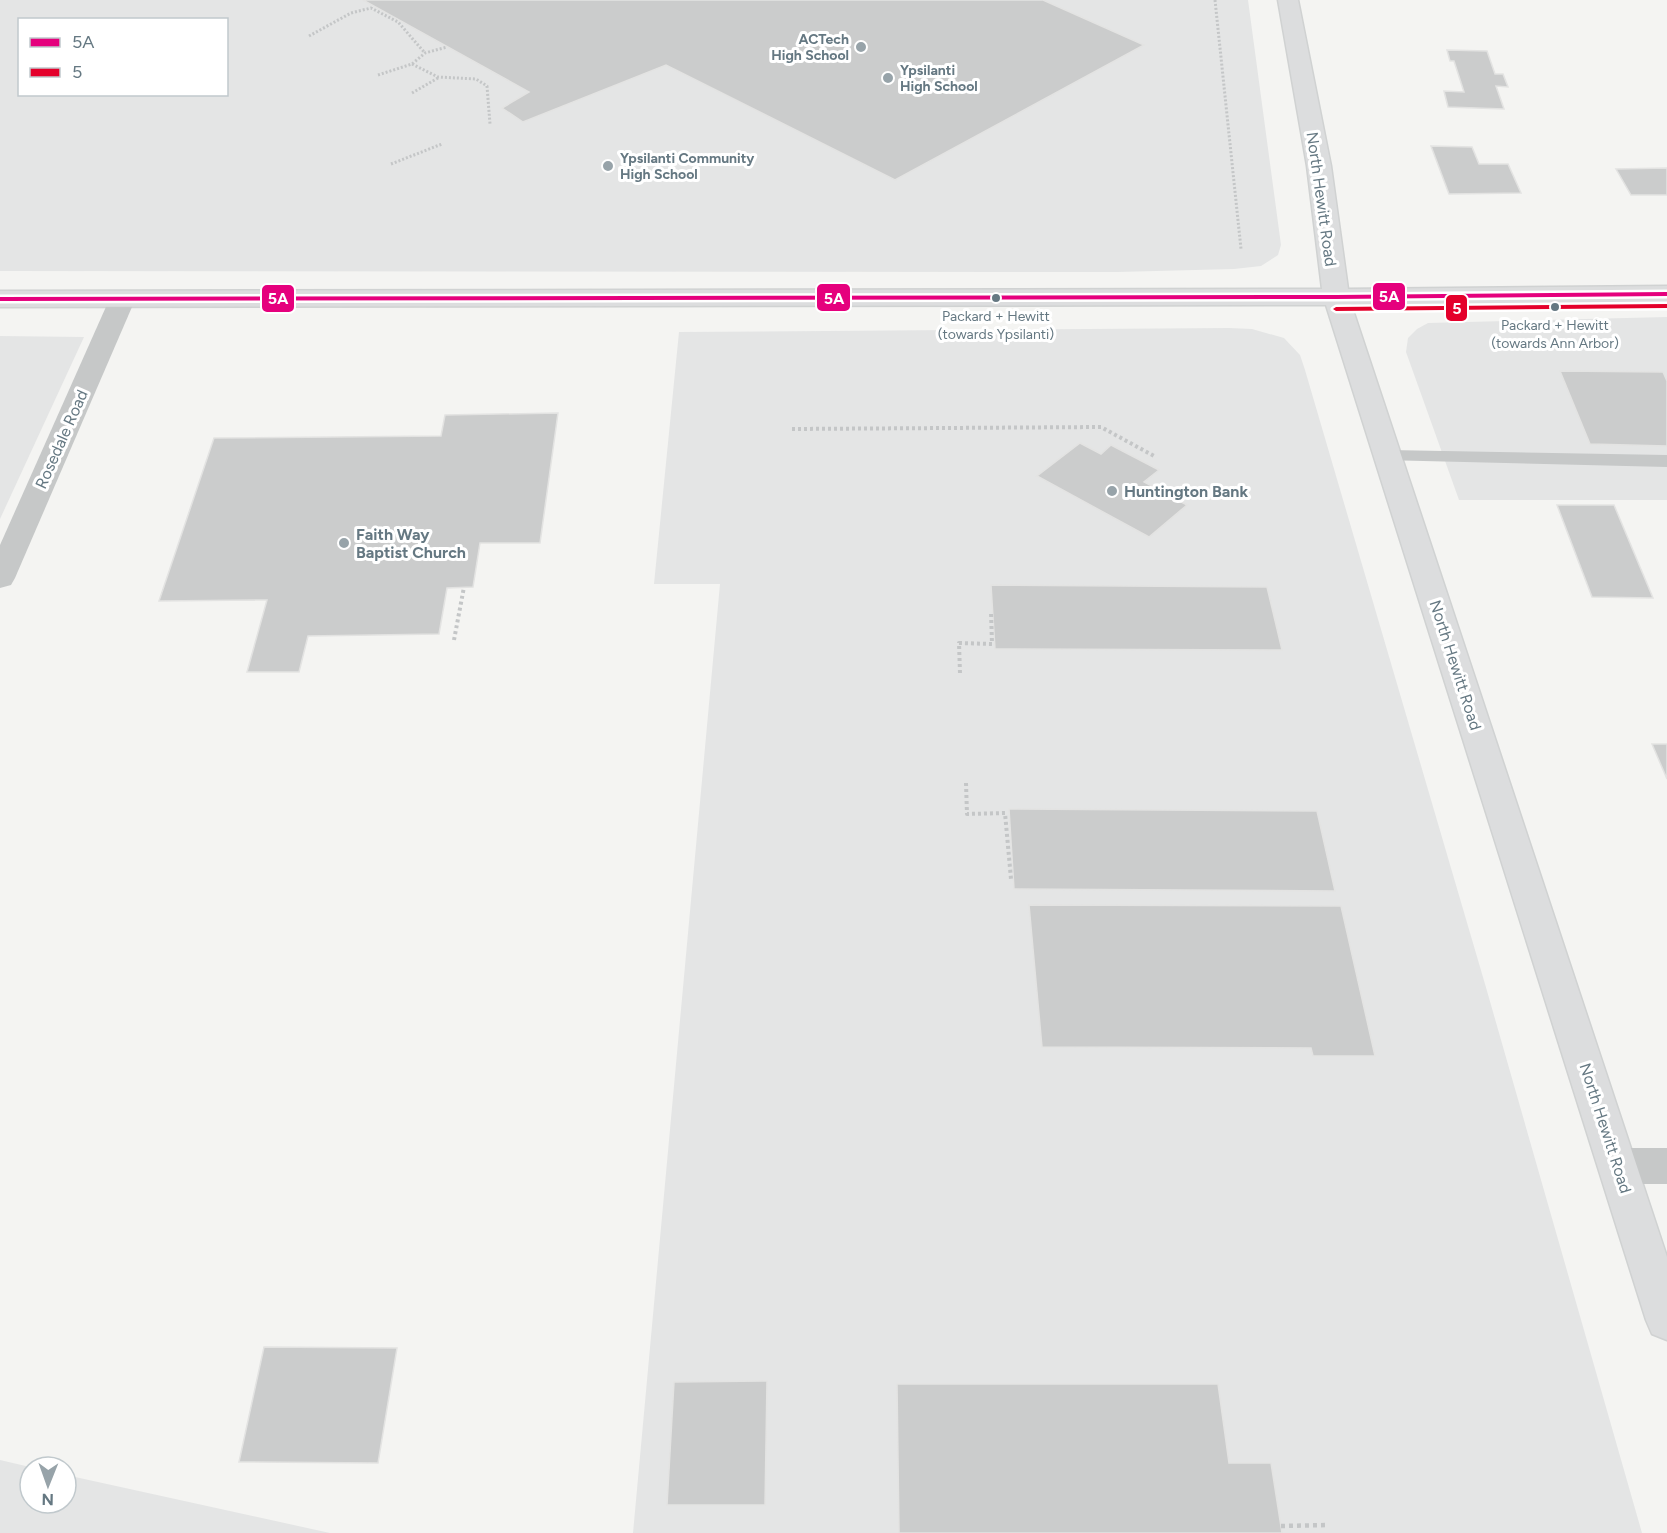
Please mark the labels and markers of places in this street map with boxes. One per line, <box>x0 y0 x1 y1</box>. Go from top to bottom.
place label: ACTech High School <box>771 31 849 64</box>
marker: ACTech High School <box>854 40 868 54</box>
place label: Ypsilanti High School <box>900 62 978 95</box>
marker: Ypsilanti High School <box>881 71 895 85</box>
place label: Ypsilanti Community High School <box>620 150 755 183</box>
marker: Ypsilanti Community High School <box>601 159 615 173</box>
marker: Packard + Hewitt (towards Ypsilanti) <box>990 292 1002 304</box>
marker: Packard + Hewitt (towards Ann Arbor) <box>1549 301 1561 313</box>
place label: Packard + Hewitt (towards Ypsilanti) <box>938 308 1054 343</box>
place label: Packard + Hewitt (towards Ann Arbor) <box>1491 317 1619 352</box>
place label: Huntington Bank <box>1124 482 1248 501</box>
marker: Huntington Bank <box>1105 484 1119 498</box>
place label: Faith Way Baptist Church <box>356 525 466 562</box>
marker: Faith Way Baptist Church <box>337 536 351 550</box>

